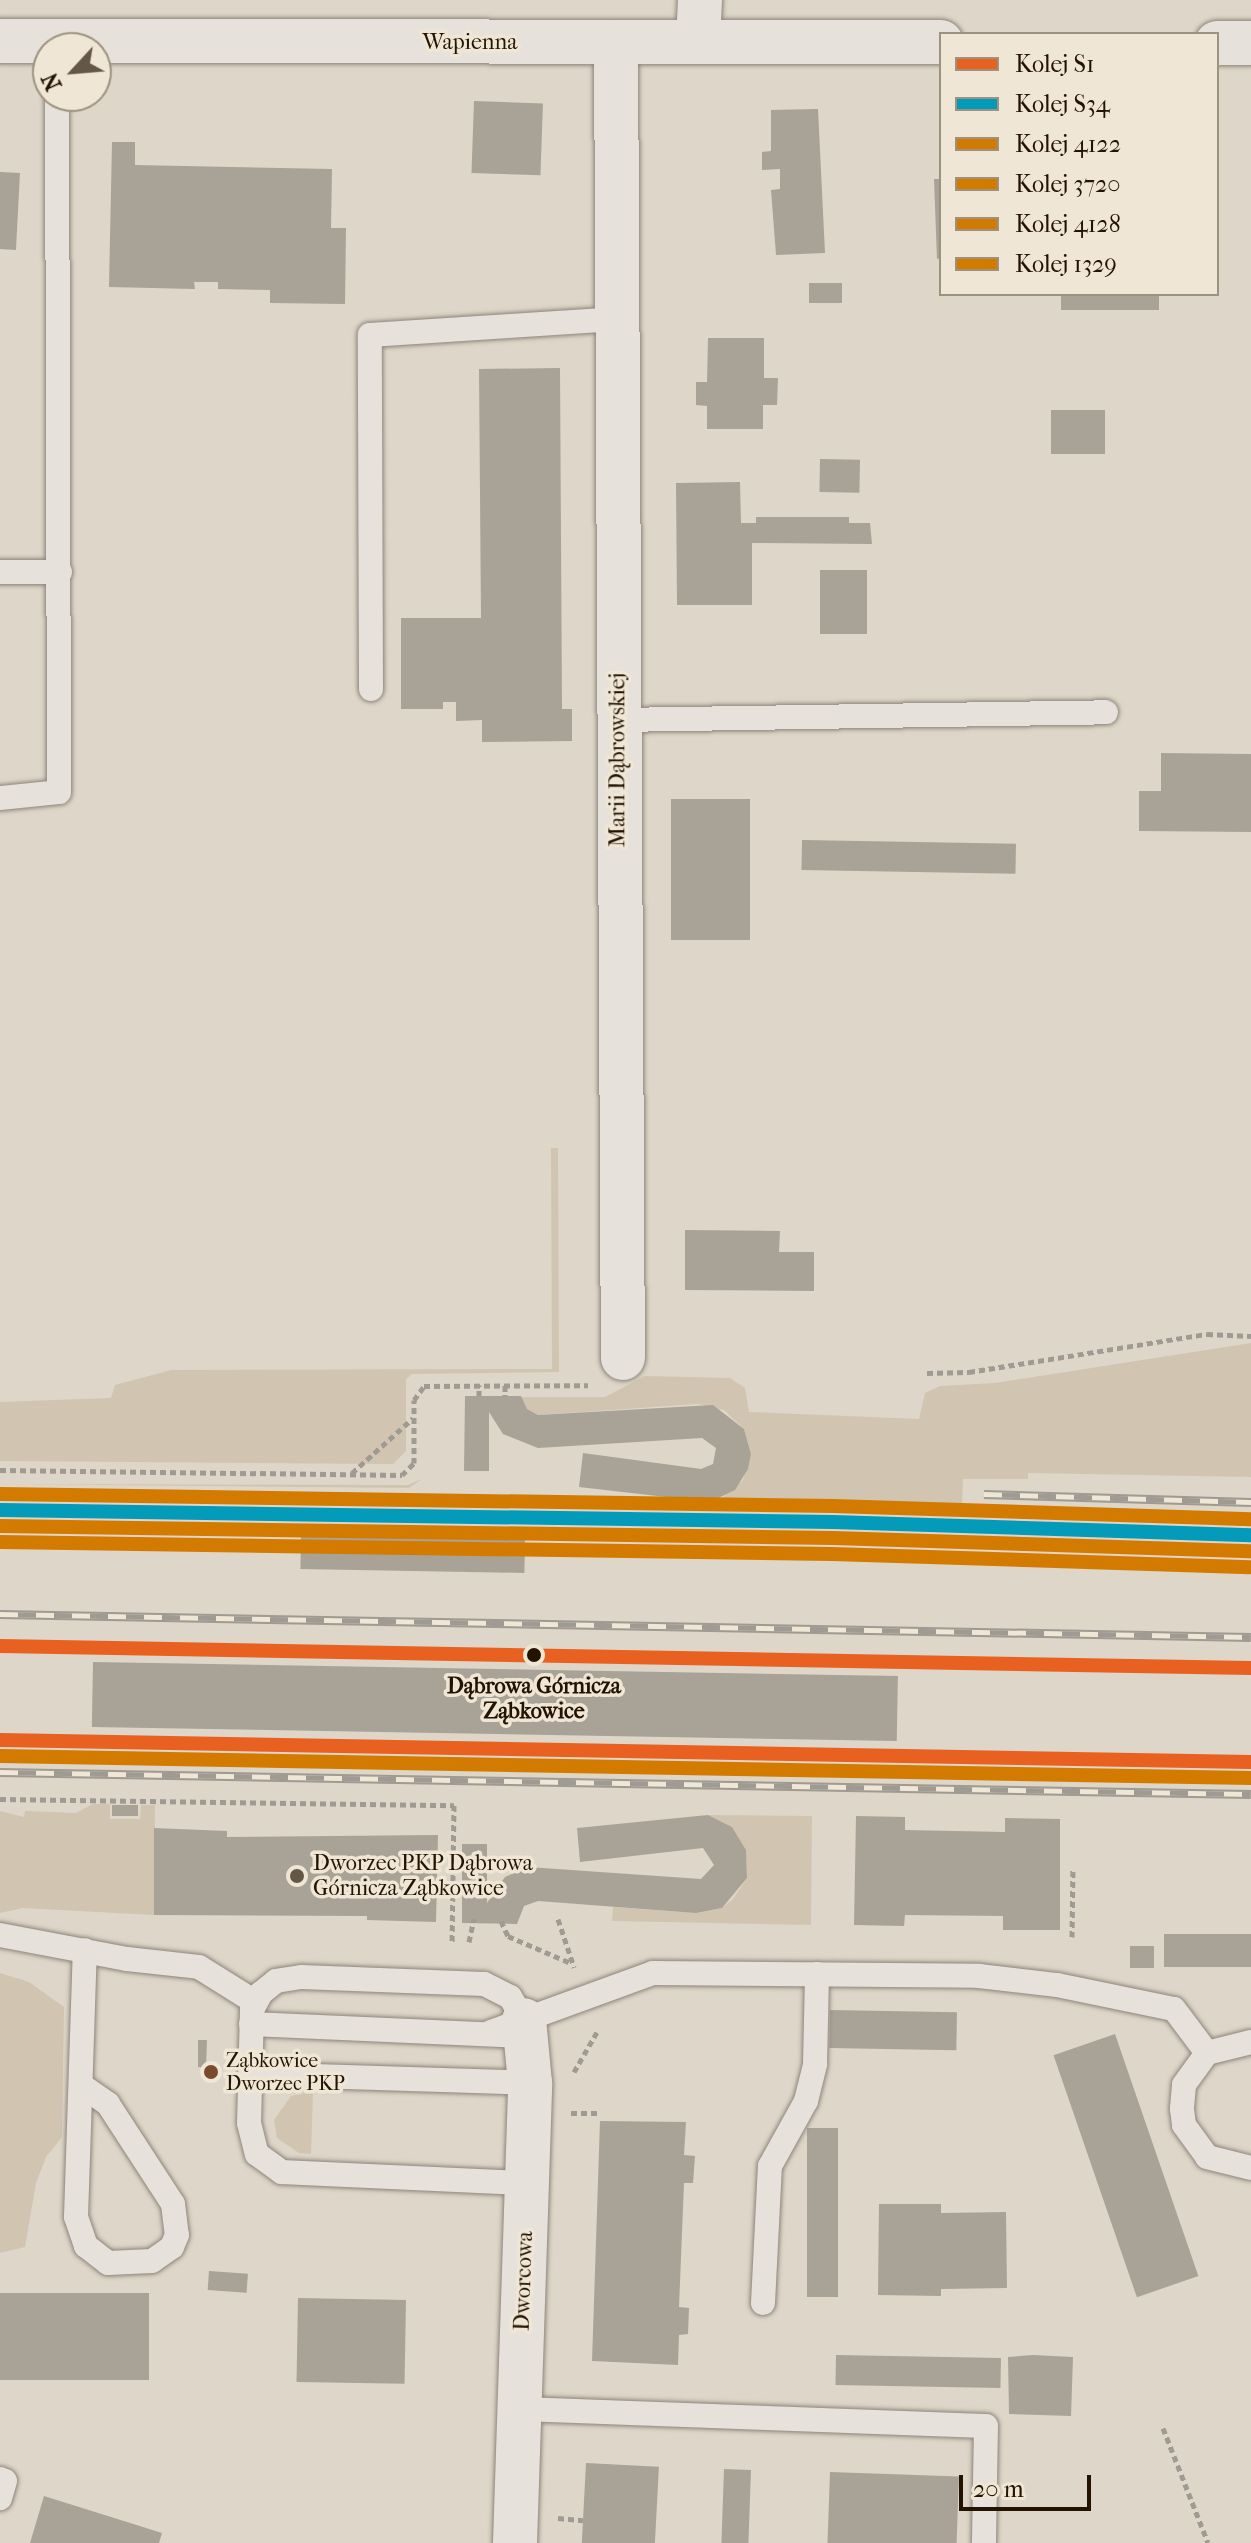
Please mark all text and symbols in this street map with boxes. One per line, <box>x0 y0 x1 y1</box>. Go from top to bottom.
street label: Wapienna <box>422 30 518 56</box>
north arrow <box>32 32 112 112</box>
legend <box>939 32 1219 296</box>
text: Kolej S1 <box>1015 50 1095 78</box>
text: N <box>37 68 68 95</box>
text: Kolej S34 <box>1015 90 1110 118</box>
text: Kolej 4122 <box>1015 130 1121 158</box>
text: Kolej 3720 <box>1015 170 1121 198</box>
text: Kolej 4128 <box>1015 210 1121 238</box>
text: Kolej 1329 <box>1015 250 1117 278</box>
street label: Marii Dąbrowskiej <box>605 673 631 847</box>
marker: Dąbrowa Górnicza Ząbkowice <box>520 1641 548 1669</box>
place label: Dąbrowa Górnicza Ząbkowice <box>447 1673 621 1724</box>
place label: Dworzec PKP Dąbrowa Górnicza Ząbkowice <box>313 1850 533 1902</box>
marker: Dworzec PKP Dąbrowa Górnicza Ząbkowice <box>288 1867 306 1885</box>
place label: Ząbkowice Dworzec PKP <box>226 2048 345 2095</box>
marker: Ząbkowice Dworzec PKP <box>203 2064 219 2080</box>
street label: Dworcowa <box>509 2231 539 2331</box>
scale bar <box>963 2459 1095 2509</box>
text: 20 m <box>973 2475 1024 2503</box>

